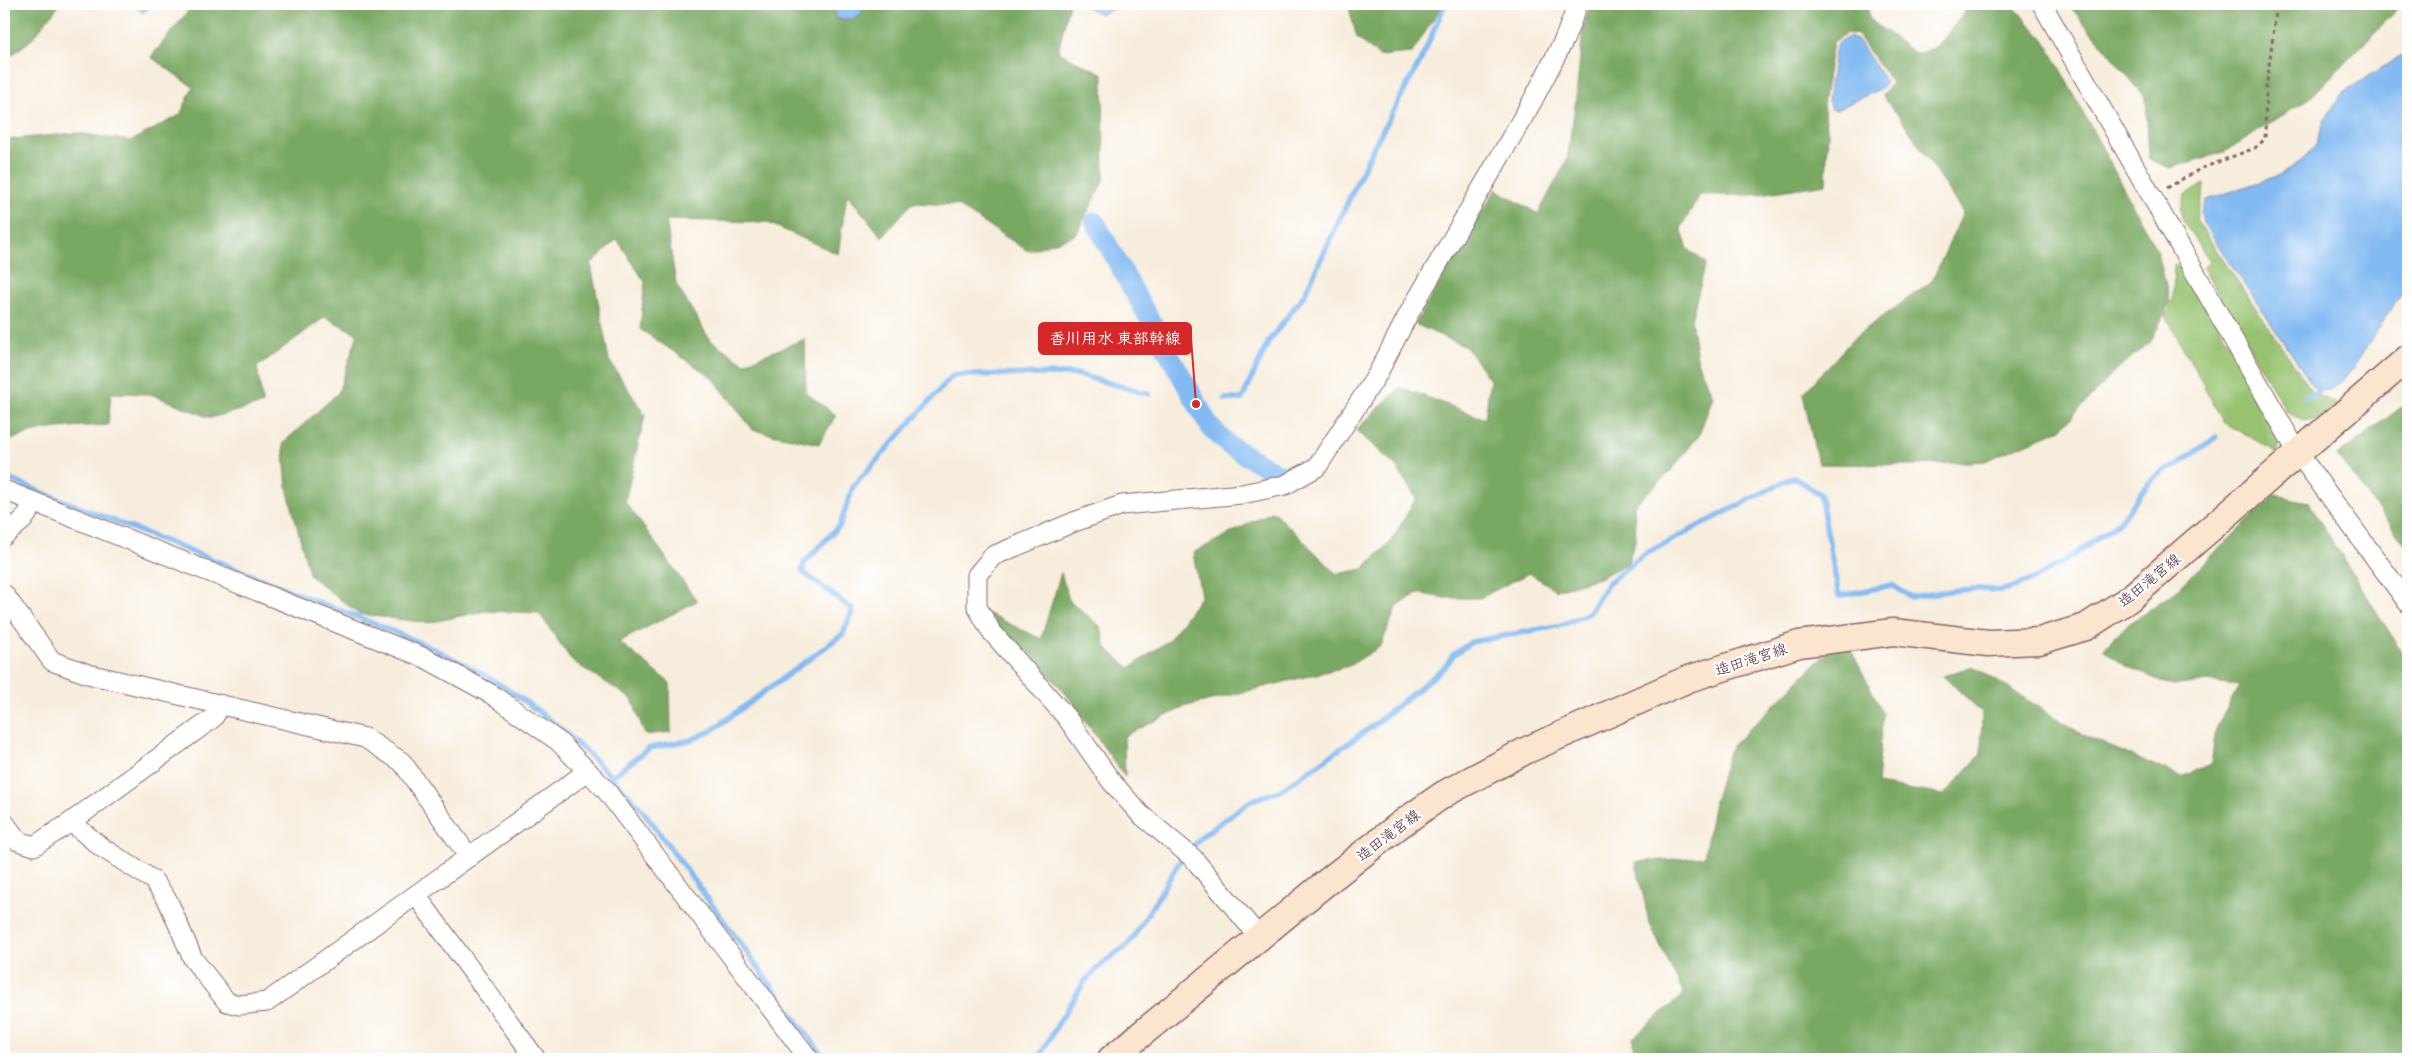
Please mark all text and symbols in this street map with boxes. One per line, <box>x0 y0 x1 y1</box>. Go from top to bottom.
callout: 香川用水 東部幹線 <box>1039 323 1191 354</box>
text: 香川用水 東部幹線 <box>1049 327 1181 349</box>
street label: 造田滝宮線 <box>2113 548 2185 612</box>
street label: 造田滝宮線 <box>1712 637 1790 681</box>
street label: 造田滝宮線 <box>1352 804 1424 866</box>

